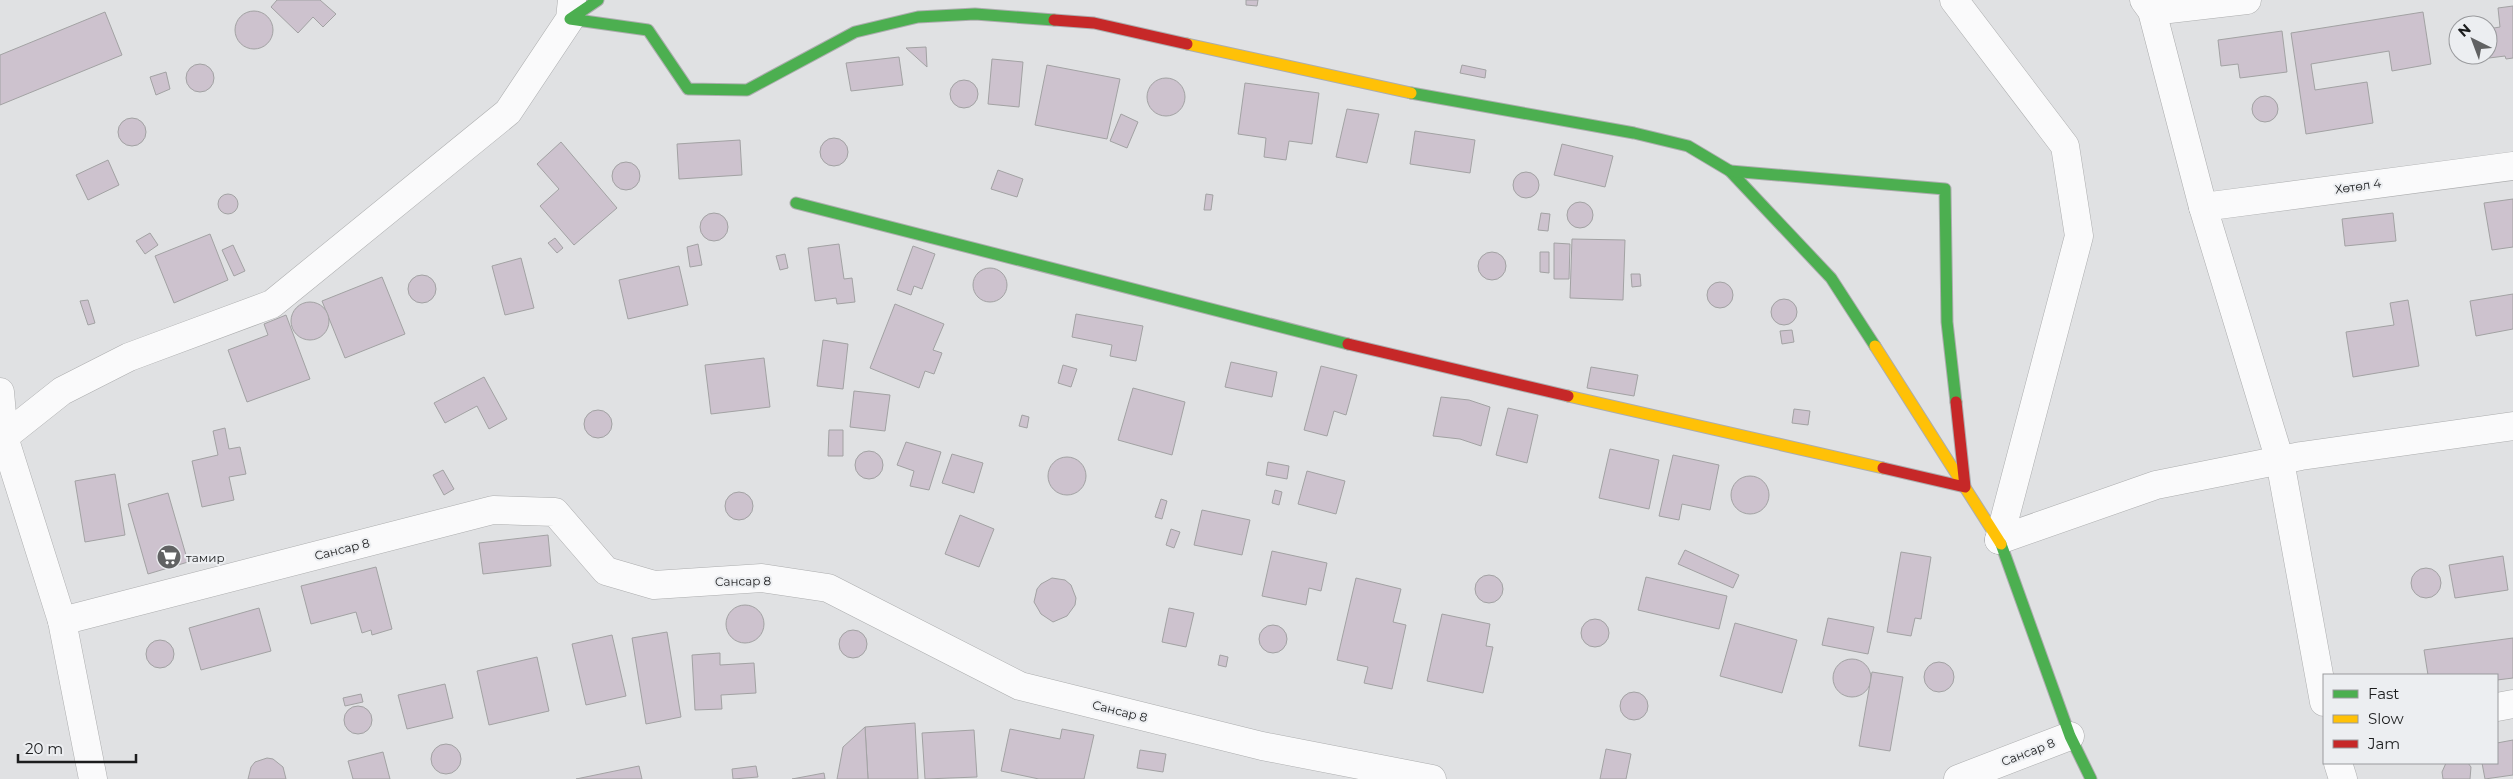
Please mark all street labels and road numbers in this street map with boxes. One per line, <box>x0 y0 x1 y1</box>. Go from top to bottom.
street label: Хөтөл 4 <box>2334 175 2382 197</box>
street label: Сансар 8 <box>313 535 371 563</box>
street label: Сансар 8 <box>715 573 772 589</box>
street label: Сансар 8 <box>1091 697 1149 725</box>
street label: Сансар 8 <box>1999 735 2057 769</box>

